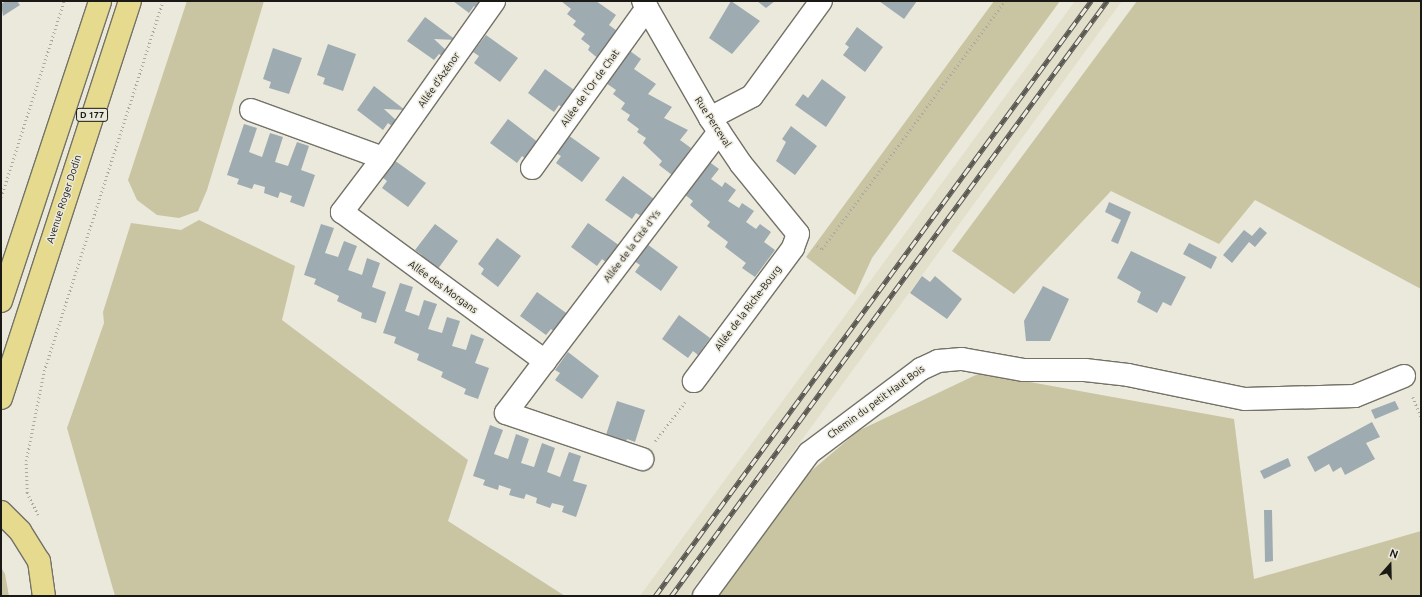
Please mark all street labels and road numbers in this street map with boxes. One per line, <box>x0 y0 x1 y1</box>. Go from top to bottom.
street label: Allée de l'Or de Chat <box>558 47 622 129</box>
street label: Allée d'Azénor <box>416 50 462 110</box>
street label: Rue Perceval <box>692 95 734 149</box>
road number: D 177 <box>76 108 108 122</box>
street label: Avenue Roger Dodin <box>44 153 84 245</box>
street label: Allée de la Cité d'Ys <box>601 208 663 284</box>
street label: Allée des Morgans <box>406 258 480 316</box>
street label: Allée de la Riche-Bourg <box>712 263 784 353</box>
street label: Chemin du petit Haut Bois <box>825 363 927 441</box>

